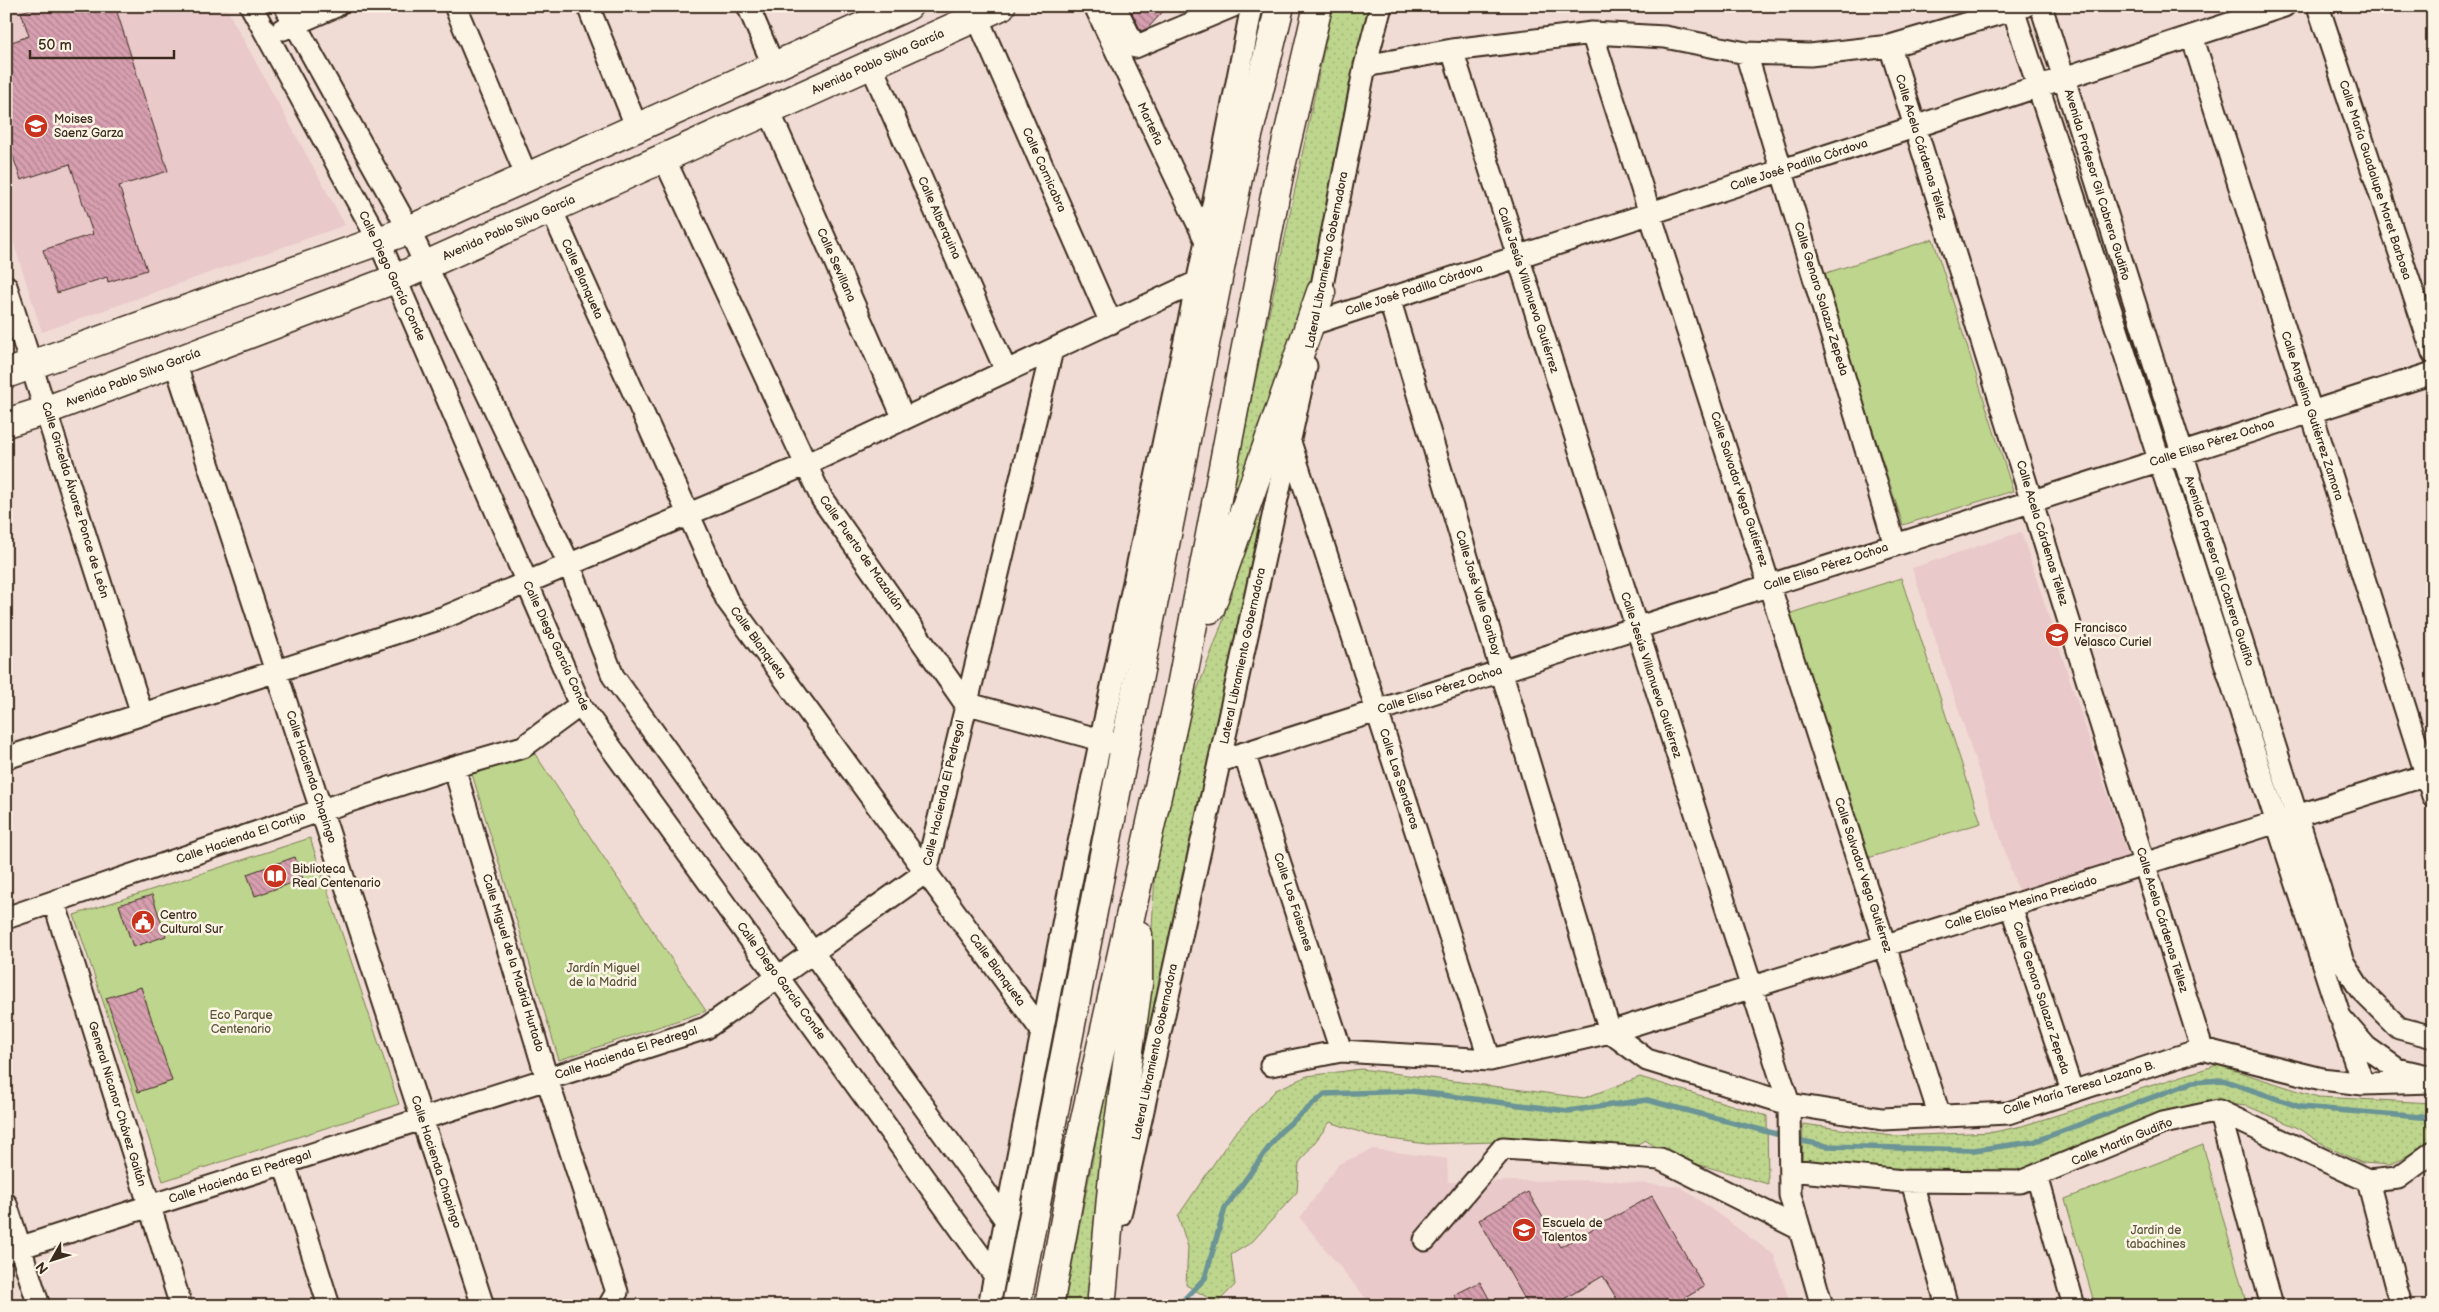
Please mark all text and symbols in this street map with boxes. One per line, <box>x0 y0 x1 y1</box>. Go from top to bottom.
street label: Avenida Pablo Silva García <box>809 26 947 98</box>
scale bar <box>30 28 174 60</box>
text: 50 m <box>38 36 72 55</box>
street label: Calle Acela Cárdenas Téllez <box>1892 72 1950 222</box>
street label: Calle María Guadalupe Moret Barbosa <box>2336 78 2415 282</box>
street label: Avenida Profesor Gil Cabrera Gudiño <box>2061 87 2133 283</box>
street label: Marteña <box>1134 100 1167 148</box>
place label: Moises Saenz Garza <box>54 112 124 141</box>
school or university icon: Moises Saenz Garza <box>23 113 49 139</box>
street label: Calle Cornicabra <box>1019 125 1069 215</box>
street label: Calle José Padilla Córdova <box>1728 136 1870 194</box>
street label: Lateral Libramiento Gobernadora <box>1302 170 1352 350</box>
street label: Calle Alberquina <box>914 174 964 262</box>
street label: Avenida Pablo Silva García <box>440 192 578 264</box>
street label: Calle Jesús Villanueva Gutiérrez <box>1494 205 1562 375</box>
street label: Calle Diego García Conde <box>355 209 429 343</box>
street label: Calle Genaro Salazar Zepeda <box>1790 220 1852 378</box>
street label: Calle Sevillana <box>813 226 859 304</box>
street label: Calle Blanqueta <box>558 237 606 322</box>
street label: Calle José Padilla Córdova <box>1343 261 1485 319</box>
street label: Calle Angelina Gutiérrez Zamora <box>2278 329 2347 503</box>
street label: Avenida Pablo Silva García <box>63 345 203 411</box>
street label: Calle Gricelda Álvarez Ponce de León <box>38 399 114 600</box>
street label: Calle Salvador Vega Gutiérrez <box>1707 410 1771 569</box>
street label: Calle Elisa Pérez Ochoa <box>2148 416 2277 470</box>
street label: Calle Acela Cárdenas Téllez <box>2013 458 2071 608</box>
street label: Avenida Profesor Gil Cabrera Gudiño <box>2181 474 2257 668</box>
street label: Calle Puerto de Mazatlán <box>816 493 906 613</box>
street label: Calle José Valle Garibay <box>1452 529 1504 658</box>
street label: Calle Elisa Pérez Ochoa <box>1762 540 1891 594</box>
street label: Lateral Libramiento Gobernadora <box>1217 566 1269 746</box>
street label: Calle Diego García Conde <box>519 579 593 713</box>
street label: Calle Jesús Villanueva Gutiérrez <box>1617 590 1685 760</box>
street label: Calle Blanqueta <box>727 604 790 682</box>
place label: Francisco Velasco Curiel <box>2074 621 2152 650</box>
school or university icon: Francisco Velasco Curiel <box>2044 622 2070 648</box>
street label: Calle Elisa Pérez Ochoa <box>1376 663 1505 717</box>
street label: Calle Hacienda Chapingo <box>282 709 340 845</box>
street label: Calle Hacienda El Pedregal <box>920 719 968 867</box>
street label: Calle Los Senderos <box>1376 727 1422 831</box>
street label: Calle Salvador Vega Gutiérrez <box>1831 796 1895 955</box>
street label: Calle Hacienda El Cortijo <box>174 809 308 867</box>
street label: Calle Acela Cárdenas Téllez <box>2133 845 2191 995</box>
street label: Calle Los Faisanes <box>1270 851 1316 953</box>
place label: Biblioteca Real Centenario <box>292 862 381 891</box>
library icon: Biblioteca Real Centenario <box>262 863 288 889</box>
street label: Calle Miguel de la Madrid Hurtado <box>479 872 547 1054</box>
street label: Calle Eloísa Mesina Preciado <box>1943 873 2099 933</box>
place label: Centro Cultural Sur <box>160 908 224 937</box>
public building icon: Centro Cultural Sur <box>130 909 156 935</box>
street label: Calle Diego García Conde <box>733 919 829 1043</box>
street label: Calle Genaro Salazar Zepeda <box>2009 920 2073 1077</box>
street label: Calle Blanqueta <box>966 931 1029 1009</box>
park label: Jardín Miguel de la Madrid <box>566 961 640 990</box>
street label: Lateral Libramiento Gobernadora <box>1129 962 1181 1142</box>
park label: Eco Parque Centenario <box>209 1008 273 1037</box>
street label: General Nicanor Chávez Gaitán <box>85 1019 149 1189</box>
street label: Calle Hacienda El Pedregal <box>553 1023 699 1083</box>
street label: Calle María Teresa Lozano B. <box>2001 1058 2157 1118</box>
street label: Calle Hacienda Chapingo <box>407 1094 465 1230</box>
street label: Calle Martín Gudiño <box>2069 1115 2175 1169</box>
street label: Calle Hacienda El Pedregal <box>167 1147 313 1207</box>
place label: Escuela de Talentos <box>1542 1216 1603 1245</box>
school or university icon: Escuela de Talentos <box>1511 1217 1537 1243</box>
park label: Jardin de tabachines <box>2126 1223 2186 1252</box>
north arrow <box>28 1234 78 1284</box>
text: N <box>32 1258 52 1277</box>

